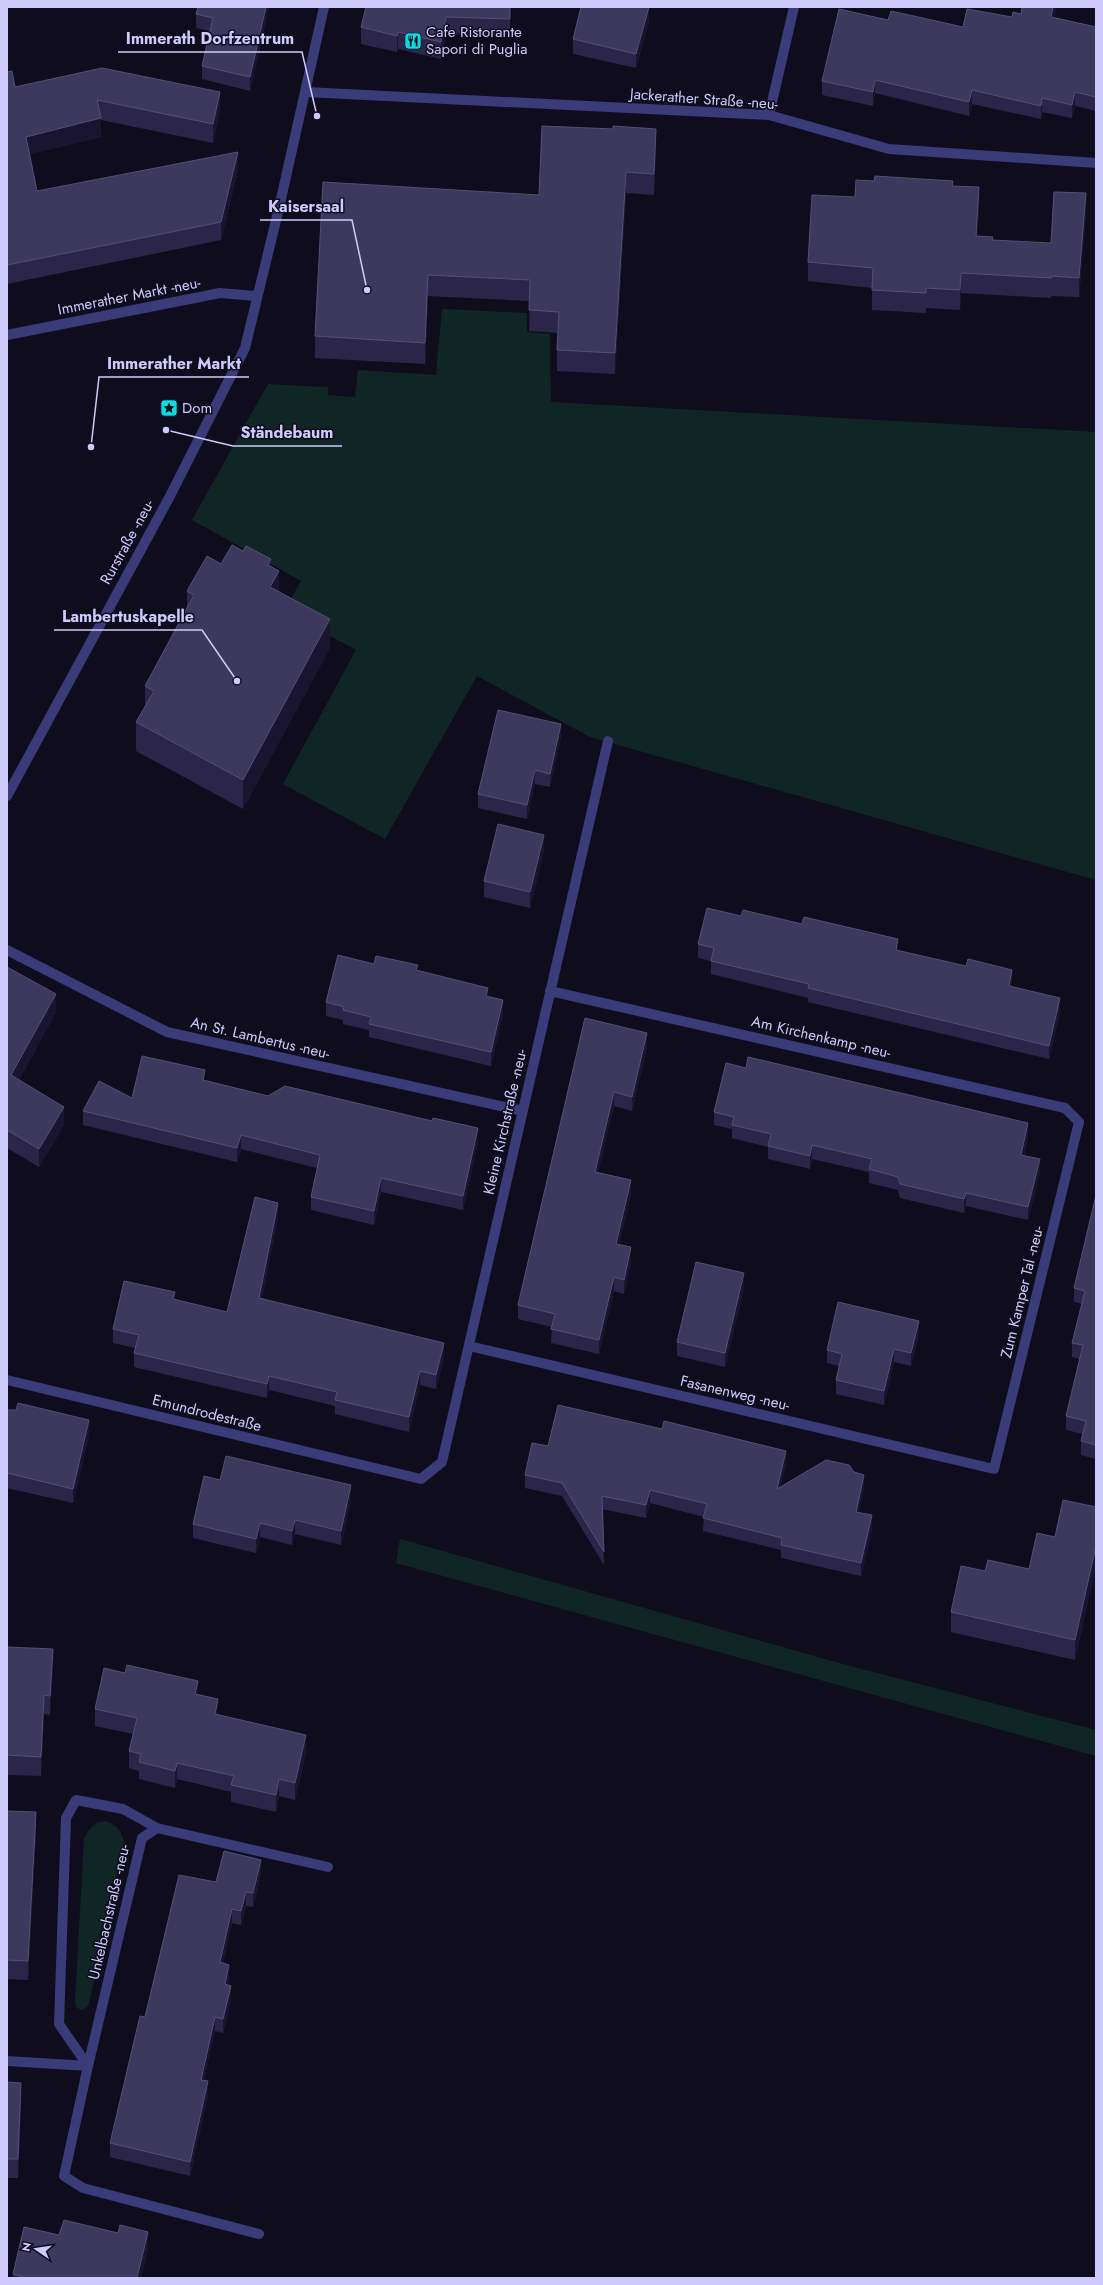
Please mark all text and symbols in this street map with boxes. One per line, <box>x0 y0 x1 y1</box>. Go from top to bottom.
place label: Cafe Ristorante Sapori di Puglia <box>426 21 528 60</box>
callout: Immerath Dorfzentrum <box>118 24 302 52</box>
text: Immerath Dorfzentrum <box>126 27 294 50</box>
restaurant icon: Cafe Ristorante Sapori di Puglia <box>403 31 423 51</box>
street label: Jackerather Straße -neu- <box>627 83 779 115</box>
callout: Kaisersaal <box>260 192 352 220</box>
text: Kaisersaal <box>268 195 344 218</box>
street label: Immerather Markt -neu- <box>56 271 203 321</box>
callout: Immerather Markt <box>99 349 249 377</box>
text: Immerather Markt <box>107 352 242 375</box>
place label: Dom <box>182 397 212 419</box>
place icon: Dom <box>159 398 179 418</box>
callout: Ständebaum <box>233 418 342 446</box>
text: Ständebaum <box>241 421 333 444</box>
street label: Rurstraße -neu- <box>95 495 160 588</box>
callout: Lambertuskapelle <box>54 602 202 630</box>
text: Lambertuskapelle <box>62 605 194 628</box>
street label: Am Kirchenkamp -neu- <box>749 1010 894 1064</box>
street label: An St. Lambertus -neu- <box>188 1011 332 1065</box>
street label: Kleine Kirchstraße -neu- <box>478 1046 533 1197</box>
street label: Zum Kamper Tal -neu- <box>995 1223 1049 1360</box>
street label: Fasanenweg -neu- <box>678 1370 793 1416</box>
street label: Emundrodestraße <box>150 1389 264 1437</box>
street label: Unkelbachstraße -neu- <box>83 1841 135 1982</box>
north arrow <box>16 2229 56 2269</box>
text: N <box>17 2241 35 2253</box>

